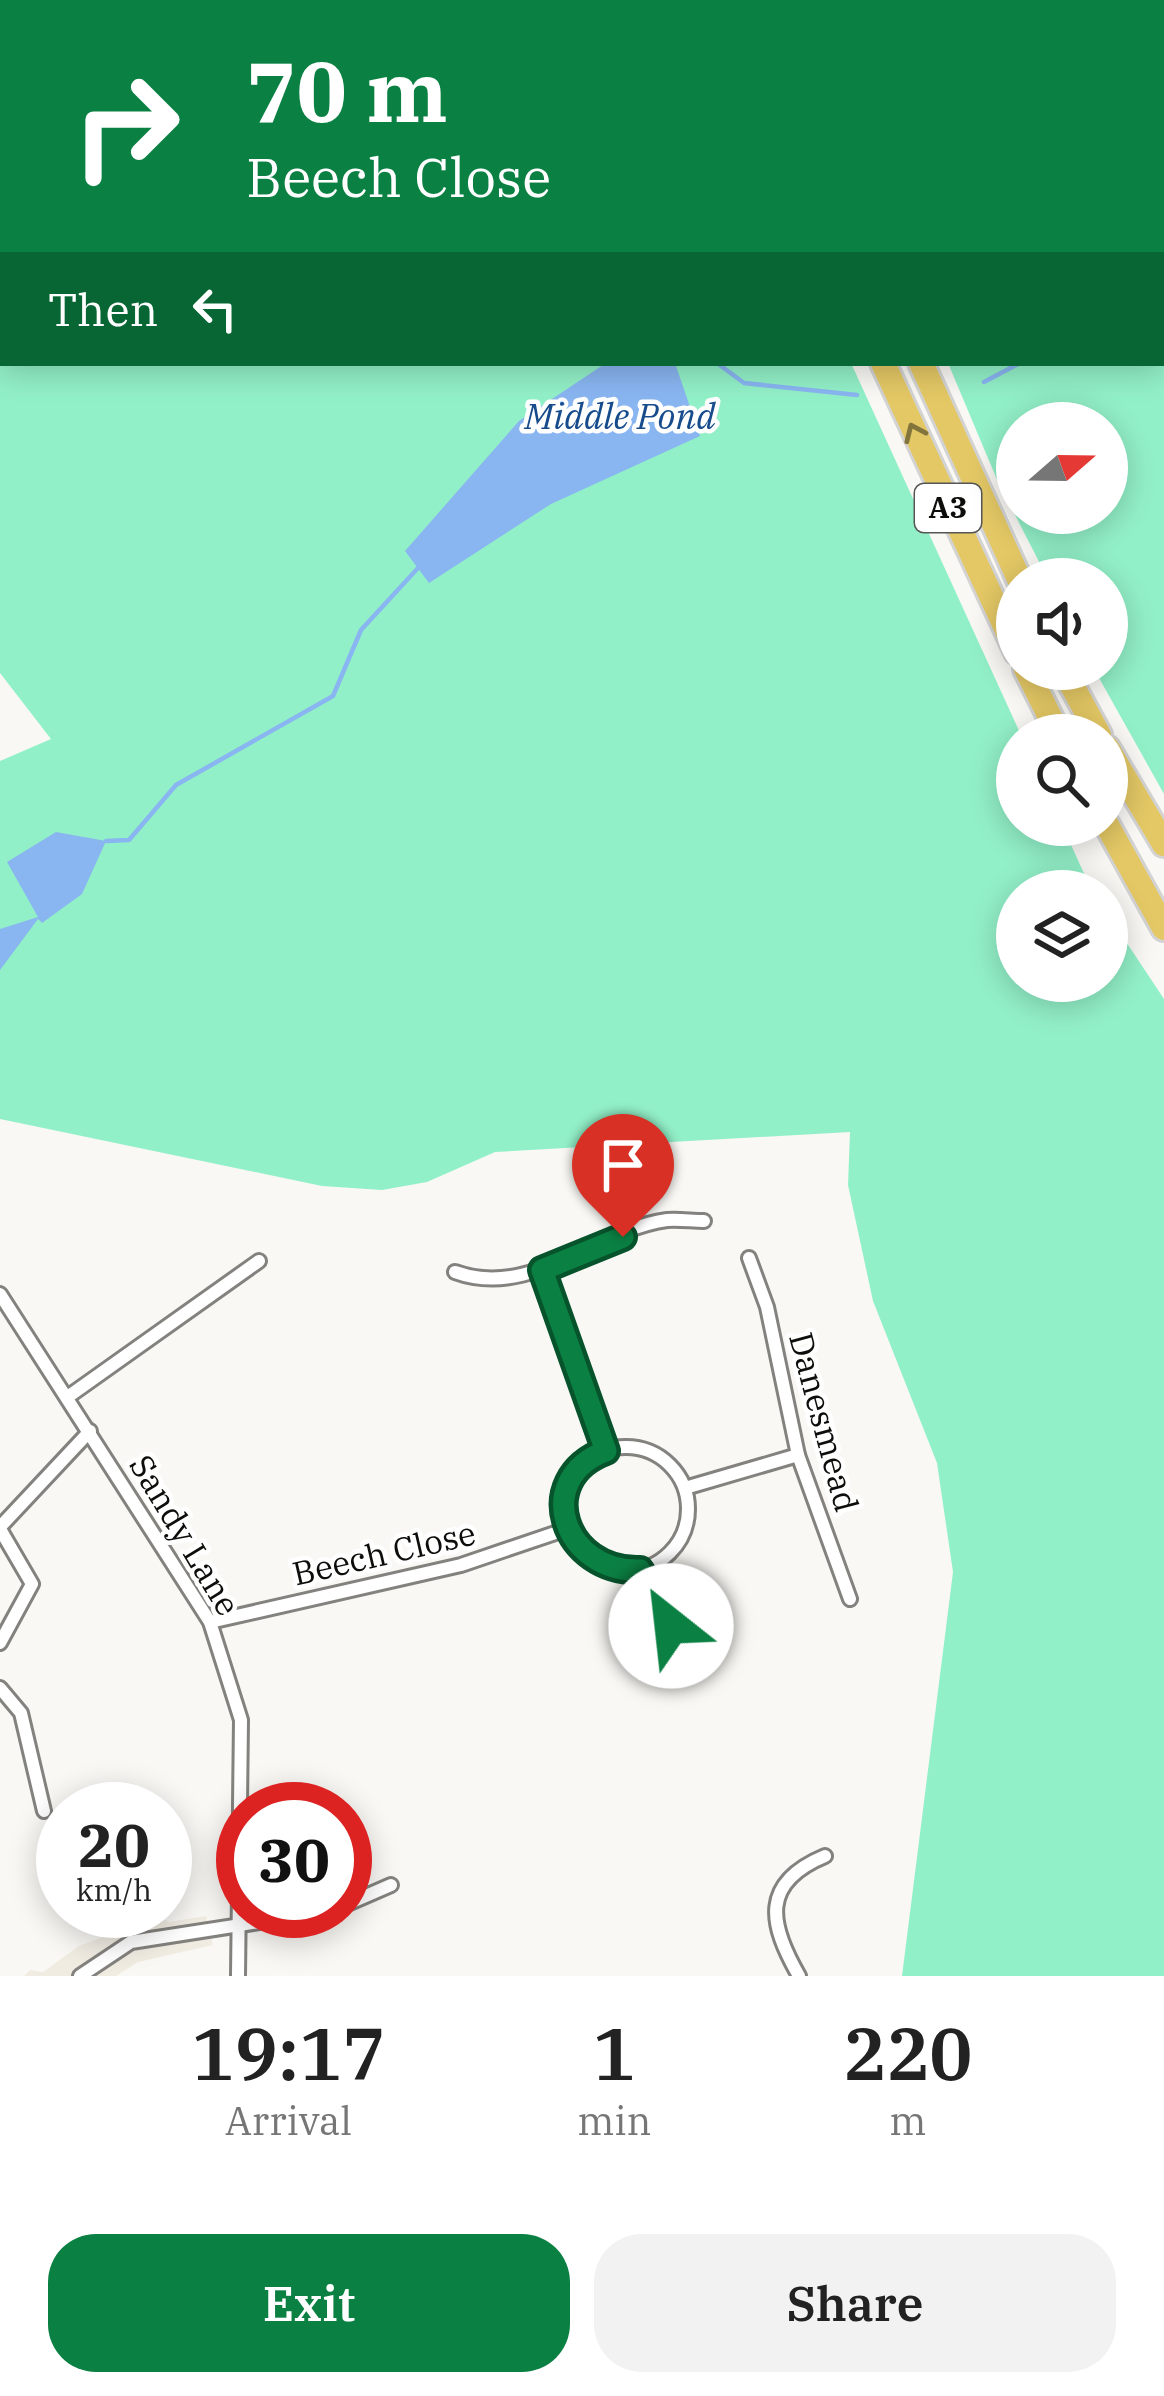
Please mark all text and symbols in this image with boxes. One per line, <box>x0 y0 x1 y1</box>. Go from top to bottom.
text: 70 m <box>246 36 448 145</box>
icon: right <box>48 48 204 204</box>
text: Beech Close <box>246 142 551 212</box>
icon: left <box>182 276 248 342</box>
text: Then <box>48 280 158 338</box>
water label: Middle Pond <box>524 392 716 439</box>
north arrow <box>996 402 1128 534</box>
map controls <box>996 402 1128 1002</box>
one-way arrow <box>904 423 928 444</box>
road number: A3 <box>915 484 981 532</box>
button: sound <box>996 558 1128 690</box>
button: search <box>996 714 1128 846</box>
button: layers <box>996 870 1128 1002</box>
pin <box>572 1114 674 1237</box>
icon: arrive <box>590 1132 656 1198</box>
street label: Danesmead <box>780 1328 869 1516</box>
street label: Sandy Lane <box>121 1446 250 1623</box>
street label: Beech Close <box>288 1511 480 1594</box>
position arrow <box>608 1563 734 1689</box>
speed limit sign: 30 <box>216 1782 372 1938</box>
text: 20 <box>78 1805 150 1884</box>
text: km/h <box>76 1870 152 1909</box>
text: 19:17 <box>191 2006 386 2100</box>
text: 1 <box>593 2006 636 2100</box>
text: 220 <box>843 2006 973 2100</box>
text: Arrival <box>225 2095 352 2146</box>
text: min <box>577 2095 652 2146</box>
text: m <box>889 2095 926 2146</box>
button: Exit <box>48 2234 570 2372</box>
button: Share <box>594 2234 1116 2372</box>

